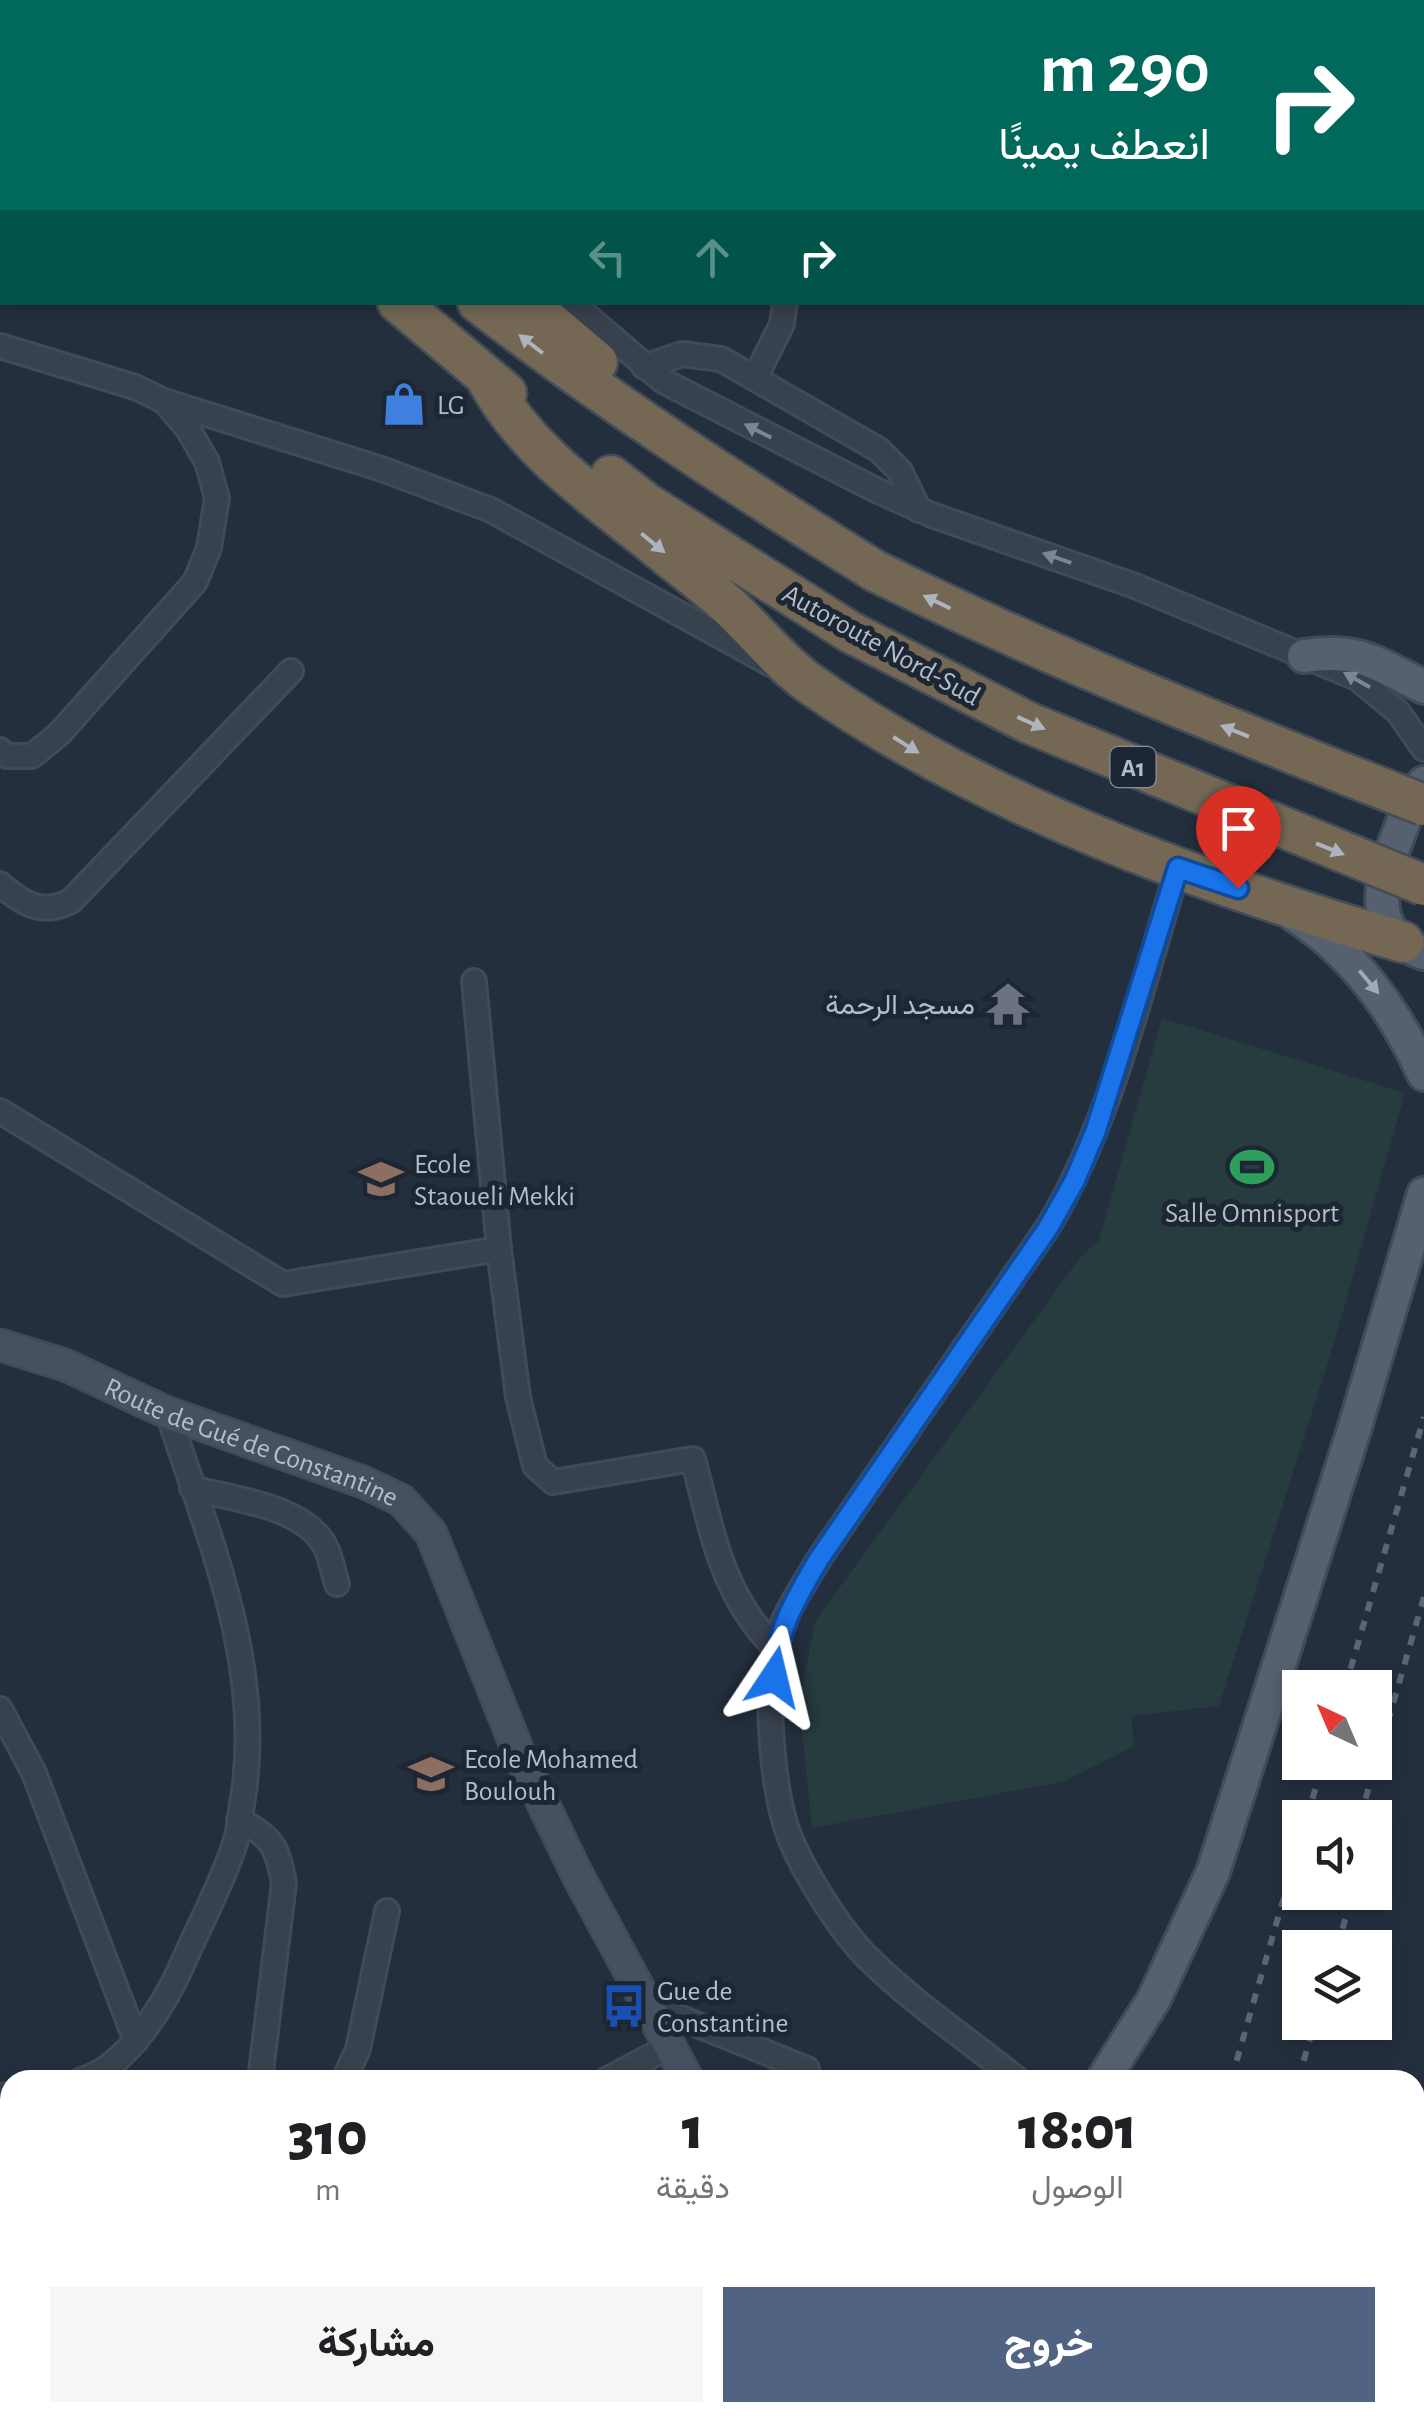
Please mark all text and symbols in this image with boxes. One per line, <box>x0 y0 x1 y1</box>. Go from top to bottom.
text: 290 m <box>1040 35 1210 105</box>
icon: right <box>1245 40 1375 170</box>
text: انعطف يمينًا <box>998 123 1210 168</box>
icon: left <box>580 230 635 285</box>
icon: ahead <box>685 230 740 285</box>
icon: right <box>790 230 845 285</box>
one-way arrow <box>519 333 545 354</box>
shop icon: LG <box>380 380 428 428</box>
place label: LG <box>437 392 464 420</box>
one-way arrow <box>743 423 772 440</box>
one-way arrow <box>640 532 665 553</box>
one-way arrow <box>1041 550 1071 565</box>
street label: Autoroute Nord-Sud <box>778 580 985 712</box>
one-way arrow <box>923 593 952 610</box>
one-way arrow <box>1343 672 1372 689</box>
one-way arrow <box>1016 715 1045 731</box>
one-way arrow <box>1220 723 1250 738</box>
one-way arrow <box>892 736 920 753</box>
road number: A1 <box>1110 747 1156 787</box>
pin <box>1196 786 1281 889</box>
icon: arrive <box>1211 801 1266 856</box>
one-way arrow <box>1316 841 1346 857</box>
one-way arrow <box>1358 970 1380 995</box>
temple icon: مسجد الرحمة <box>984 980 1032 1028</box>
place label: مسجد الرحمة <box>825 992 975 1022</box>
sports icon: Salle Omnisport <box>1228 1143 1276 1191</box>
place label: Ecole Staoueli Mekki <box>414 1151 575 1211</box>
school or university icon: Ecole Staoueli Mekki <box>357 1155 405 1203</box>
place label: Salle Omnisport <box>1165 1200 1339 1228</box>
street label: Route de Gué de Constantine <box>100 1373 402 1513</box>
position arrow <box>722 1625 826 1729</box>
north arrow <box>1282 1670 1392 1780</box>
map controls <box>1282 1670 1392 2040</box>
place label: Ecole Mohamed Boulouh <box>464 1746 638 1806</box>
school or university icon: Ecole Mohamed Boulouh <box>407 1750 455 1798</box>
button: sound <box>1282 1800 1392 1910</box>
button: layers <box>1282 1930 1392 2040</box>
place label: Gue de Constantine <box>657 1978 788 2038</box>
bus stop icon: Gue de Constantine <box>600 1982 648 2030</box>
text: 1 <box>682 2100 704 2160</box>
text: 18:01 <box>1018 2100 1137 2160</box>
text: 310 <box>288 2106 368 2166</box>
text: دقيقة <box>656 2172 730 2204</box>
text: الوصول <box>1031 2172 1124 2204</box>
text: m <box>315 2174 341 2206</box>
button: مشاركة <box>50 2287 703 2402</box>
button: خروج <box>723 2287 1375 2402</box>

